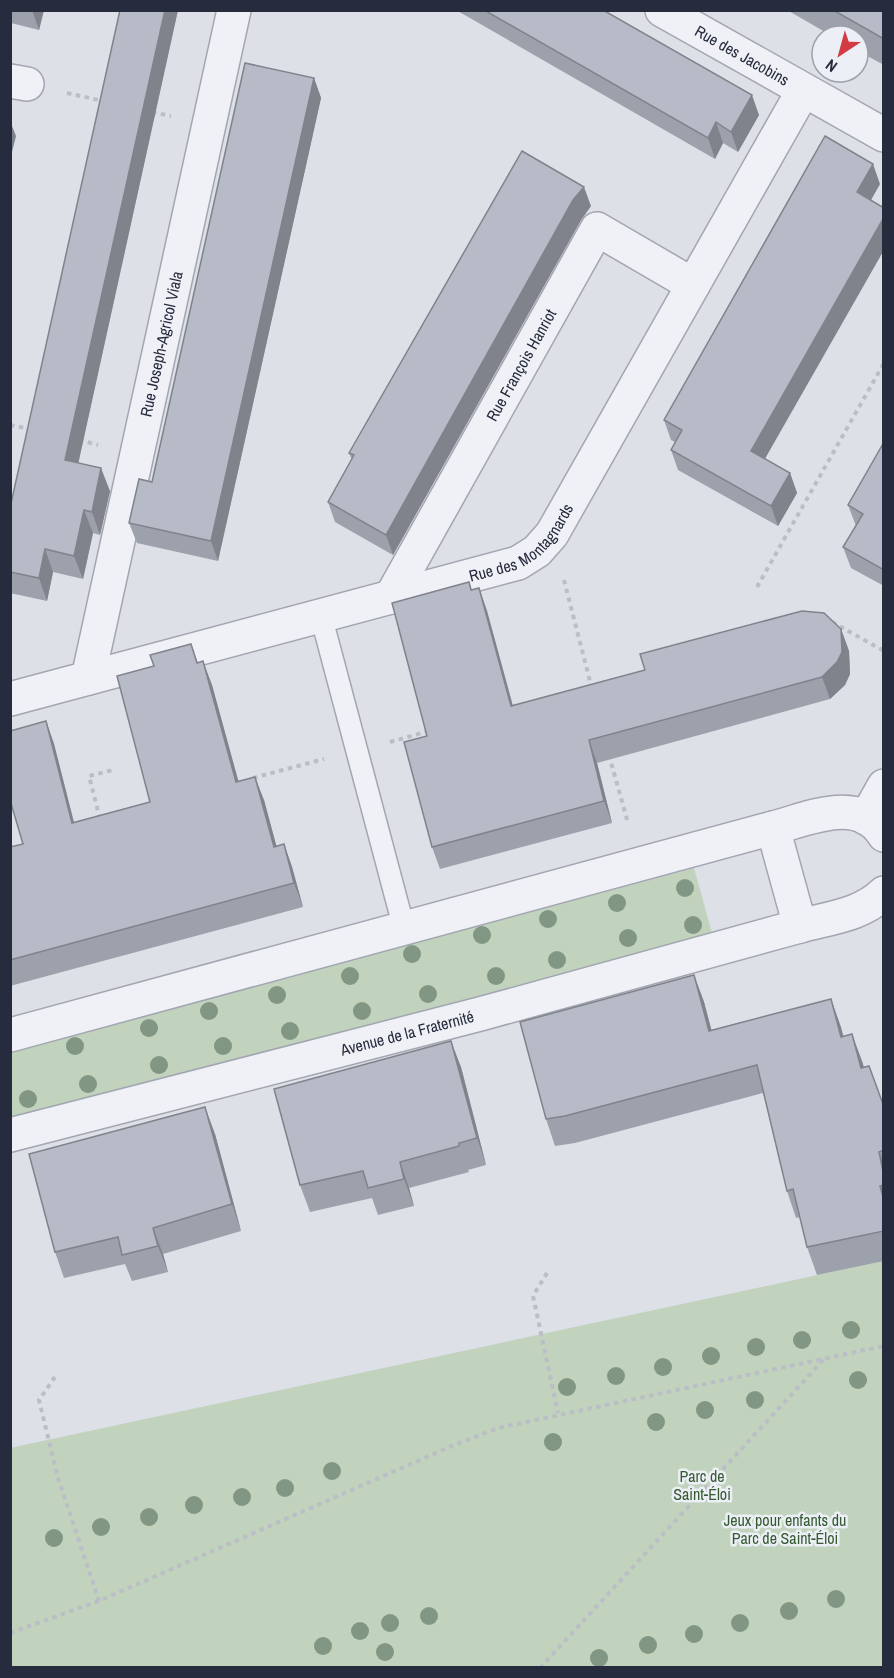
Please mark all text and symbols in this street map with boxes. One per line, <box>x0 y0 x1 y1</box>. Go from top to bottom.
street label: Rue des Jacobins <box>691 20 793 91</box>
north arrow <box>810 24 870 84</box>
text: N <box>821 54 841 78</box>
street label: Rue Joseph-Agricol Viala <box>134 268 188 419</box>
street label: Rue François Hanriot <box>481 304 561 425</box>
street label: Rue des Montagnards <box>466 499 578 587</box>
street label: Avenue de la Fraternité <box>337 1005 476 1061</box>
park label: Parc de Saint-Éloi <box>673 1465 731 1505</box>
park label: Jeux pour enfants du Parc de Saint-Éloi <box>724 1509 846 1549</box>

